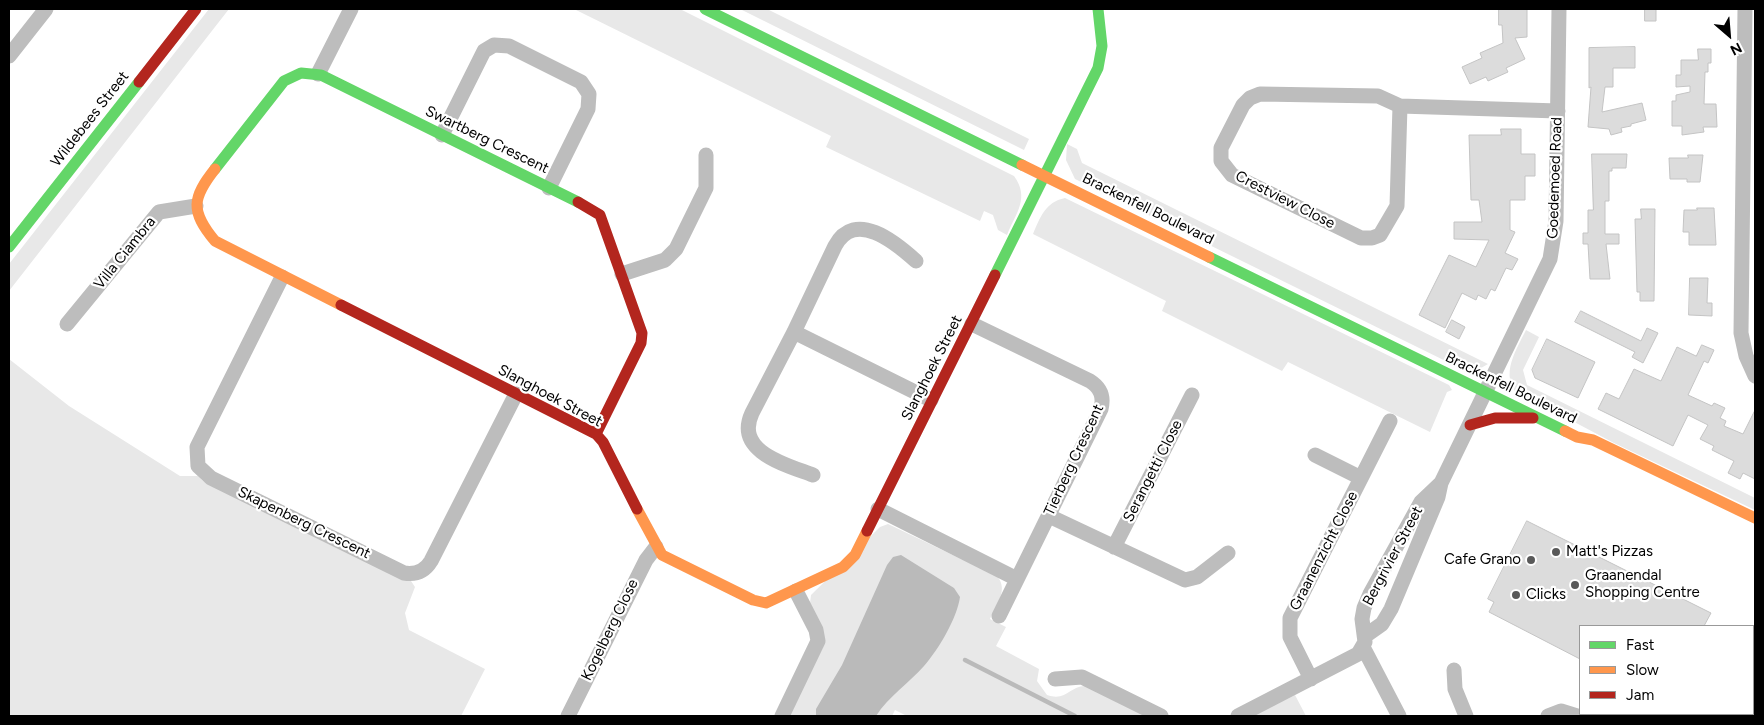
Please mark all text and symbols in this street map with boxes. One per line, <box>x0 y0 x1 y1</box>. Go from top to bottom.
north arrow <box>1704 10 1754 60</box>
text: N <box>1727 39 1745 59</box>
street label: Wildebees Street <box>47 68 133 170</box>
street label: Swartberg Crescent <box>422 102 552 178</box>
street label: Goedemoed Road <box>1544 117 1566 239</box>
street label: Crestview Close <box>1232 167 1338 233</box>
street label: Brackenfell Boulevard <box>1079 169 1217 249</box>
street label: Villa Ciambra <box>90 213 160 293</box>
street label: Slanghoek Street <box>898 312 966 424</box>
street label: Brackenfell Boulevard <box>1442 348 1580 428</box>
street label: Slanghoek Street <box>495 361 605 431</box>
street label: Tierberg Crescent <box>1040 401 1108 519</box>
street label: Serangetti Close <box>1120 417 1186 525</box>
street label: Skapenberg Crescent <box>235 483 373 563</box>
street label: Graanenzicht Close <box>1286 488 1362 614</box>
street label: Bergrivier Street <box>1359 503 1427 609</box>
place label: Matt's Pizzas <box>1566 543 1653 561</box>
marker: Matt's Pizzas <box>1550 546 1562 558</box>
place label: Cafe Grano <box>1444 551 1521 569</box>
marker: Cafe Grano <box>1525 554 1537 566</box>
place label: Graanendal Shopping Centre <box>1585 567 1700 602</box>
street label: Kogelberg Close <box>578 576 642 684</box>
marker: Graanendal Shopping Centre <box>1569 579 1581 591</box>
place label: Clicks <box>1526 586 1566 604</box>
marker: Clicks <box>1510 589 1522 601</box>
legend <box>1579 625 1754 715</box>
text: Fast <box>1626 636 1654 654</box>
text: Slow <box>1626 661 1659 679</box>
text: Jam <box>1626 686 1654 704</box>

